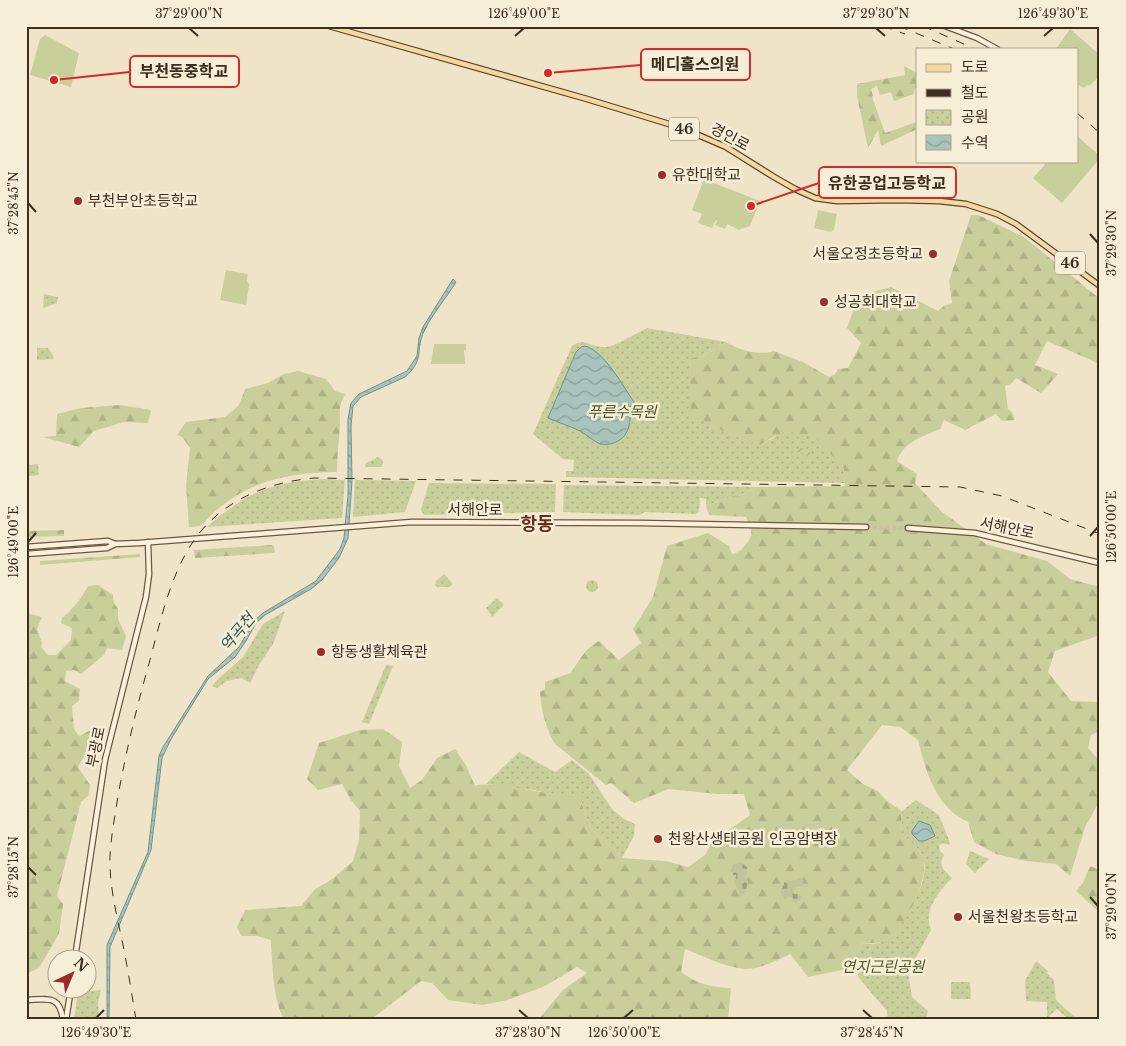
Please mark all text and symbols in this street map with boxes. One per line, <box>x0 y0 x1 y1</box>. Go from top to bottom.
text: 37°29'00"N <box>155 6 223 21</box>
text: 126°49'00"E <box>488 6 560 21</box>
text: 37°29'30"N <box>843 6 909 21</box>
text: 126°49'30"E <box>1018 6 1089 21</box>
legend <box>916 48 1078 162</box>
callout: 메디홀스의원 <box>641 49 750 80</box>
text: 메디홀스의원 <box>651 54 739 74</box>
callout: 부천동중학교 <box>130 56 239 87</box>
text: 도로 <box>961 57 989 76</box>
text: 부천동중학교 <box>140 61 228 81</box>
text: 철도 <box>961 83 989 102</box>
text: 공원 <box>961 107 989 126</box>
road number: 46 <box>669 118 699 140</box>
street label: 경인로 <box>707 118 753 155</box>
text: 수역 <box>961 133 989 152</box>
place label: 유한대학교 <box>672 165 741 184</box>
callout: 유한공업고등학교 <box>819 167 956 198</box>
marker: 유한대학교 <box>656 169 668 181</box>
text: 37°28'45"N <box>6 171 21 235</box>
text: 유한공업고등학교 <box>828 173 946 193</box>
place label: 부천부안초등학교 <box>88 191 198 210</box>
marker: 부천부안초등학교 <box>72 195 84 207</box>
text: 37°29'30"N <box>1104 210 1119 276</box>
place label: 서울오정초등학교 <box>813 244 923 263</box>
marker: 서울오정초등학교 <box>927 248 939 260</box>
road number: 46 <box>1055 252 1085 274</box>
place label: 성공회대학교 <box>834 292 917 311</box>
marker: 성공회대학교 <box>818 296 830 308</box>
park label: 푸른수목원 <box>587 402 658 421</box>
text: 126°50'00"E <box>1104 490 1119 563</box>
street label: 서해안로 <box>447 500 503 519</box>
text: 126°49'00"E <box>6 506 21 578</box>
street label: 서해안로 <box>978 512 1036 543</box>
district label: 항동 <box>520 513 554 535</box>
water label: 역곡천 <box>215 607 260 655</box>
place label: 항동생활체육관 <box>331 642 428 661</box>
marker: 항동생활체육관 <box>315 646 327 658</box>
street label: 부광로 <box>82 725 109 769</box>
place label: 천왕산생태공원 인공암벽장 <box>668 829 838 848</box>
marker: 천왕산생태공원 인공암벽장 <box>652 833 664 845</box>
text: 37°28'15"N <box>6 836 21 898</box>
text: 37°29'00"N <box>1104 872 1119 940</box>
place label: 서울천왕초등학교 <box>968 907 1078 926</box>
marker: 서울천왕초등학교 <box>952 911 964 923</box>
north arrow <box>48 948 98 998</box>
text: N <box>70 954 92 976</box>
park label: 연지근린공원 <box>842 957 926 976</box>
text: 126°49'30"E <box>61 1025 132 1040</box>
text: 37°28'30"N <box>495 1025 561 1040</box>
text: 126°50'00"E <box>588 1025 661 1040</box>
text: 37°28'45"N <box>840 1025 904 1040</box>

